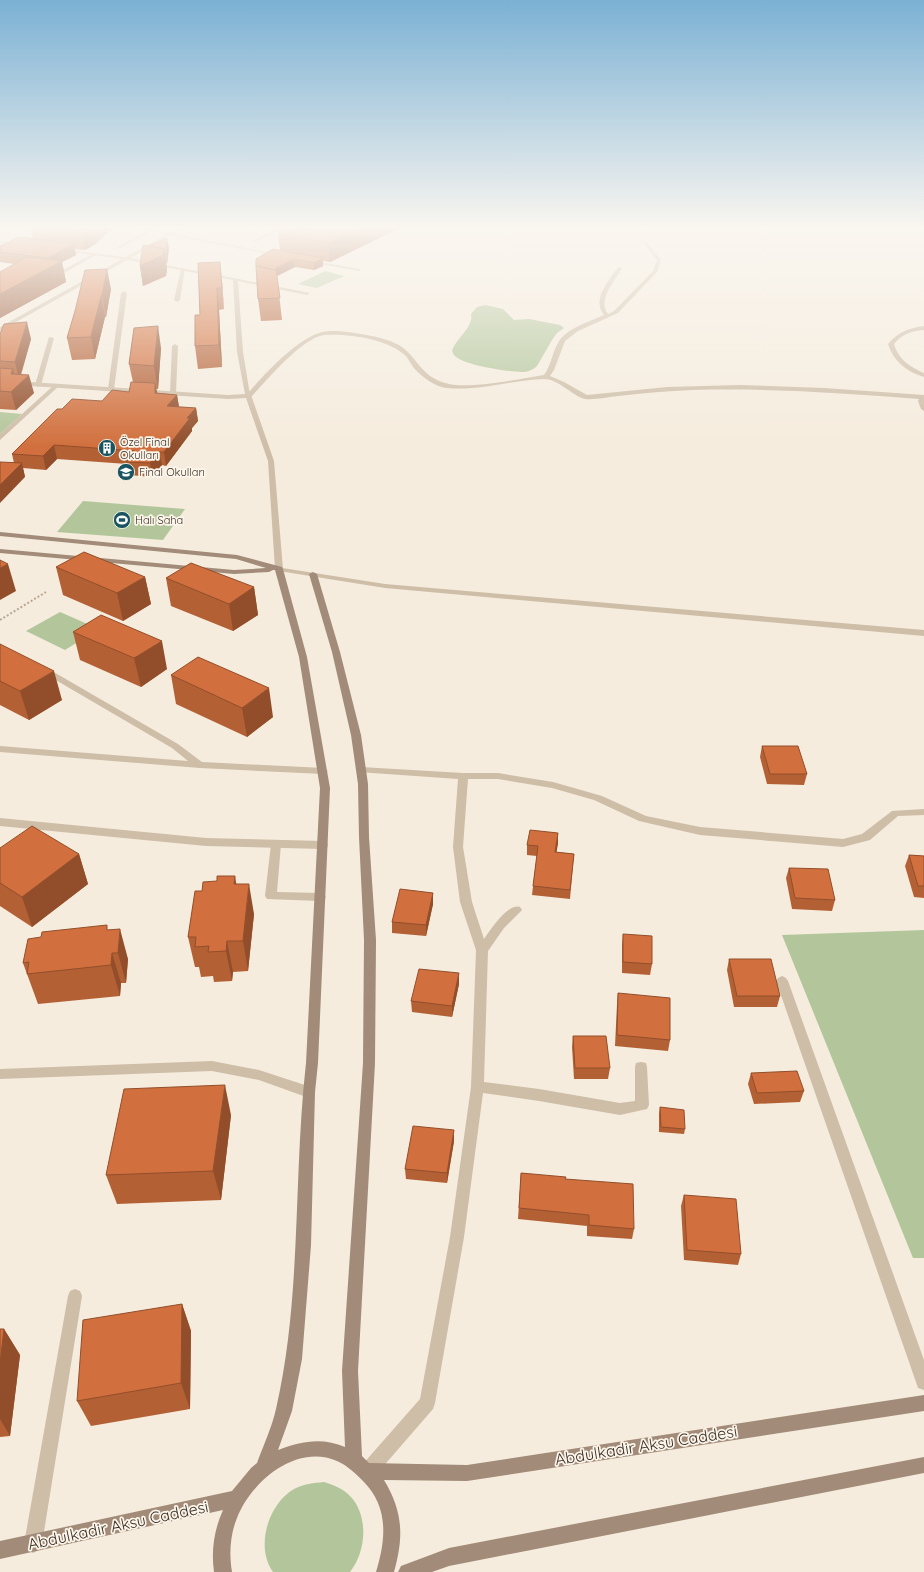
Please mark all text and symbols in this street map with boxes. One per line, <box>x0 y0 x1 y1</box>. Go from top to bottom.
place label: Özel Final Okulları <box>120 435 169 462</box>
building icon: Özel Final Okulları <box>97 438 117 458</box>
school or university icon: Final Okulları <box>116 462 136 482</box>
place label: Final Okulları <box>139 465 205 479</box>
sports icon: Halı Saha <box>112 510 132 530</box>
place label: Halı Saha <box>135 513 183 527</box>
street label: Abdulkadir Aksu Caddesi <box>554 1421 738 1469</box>
street label: Abdulkadir Aksu Caddesi <box>26 1496 210 1554</box>

